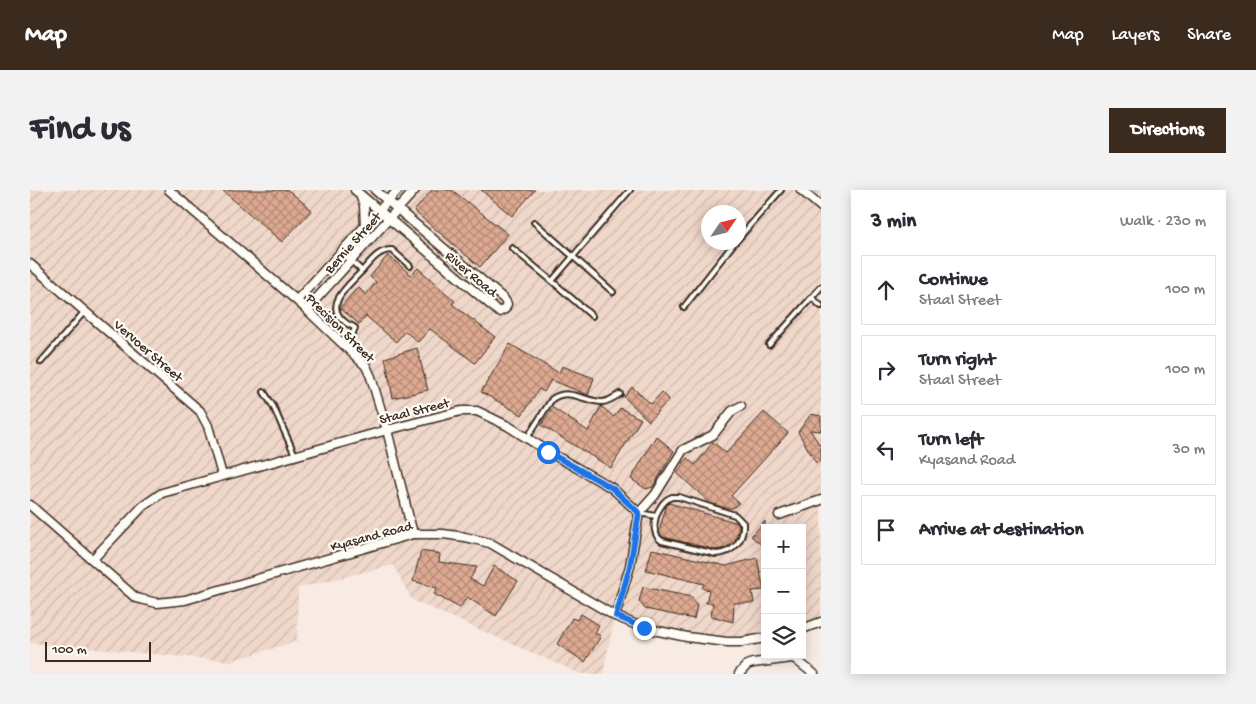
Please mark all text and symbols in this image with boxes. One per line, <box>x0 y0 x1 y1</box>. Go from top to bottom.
text: Map <box>25 21 67 50</box>
text: Map <box>1052 25 1084 46</box>
text: Layers <box>1112 25 1159 46</box>
text: Share <box>1187 25 1231 46</box>
button: Directions <box>1109 108 1226 153</box>
text: Find us <box>30 110 130 151</box>
north arrow <box>701 205 746 250</box>
street label: Bernie Street <box>321 208 387 279</box>
text: 3 min <box>871 210 916 235</box>
text: Walk · 230 m <box>1120 213 1206 232</box>
street label: River Road <box>441 248 501 303</box>
text: Continue <box>919 269 988 292</box>
icon: ahead <box>872 276 900 304</box>
text: 100 m <box>1165 281 1205 300</box>
street label: Precision Street <box>301 290 378 368</box>
text: Staal Street <box>919 292 1001 311</box>
street label: Vervoer Street <box>108 317 186 387</box>
text: Turn right <box>919 349 995 372</box>
icon: right <box>872 356 900 384</box>
text: 100 m <box>1165 361 1205 380</box>
text: Staal Street <box>919 372 1001 391</box>
street label: Staal Street <box>378 395 453 429</box>
text: Turn left <box>919 429 983 452</box>
icon: left <box>872 436 900 464</box>
route start <box>537 441 560 464</box>
text: 30 m <box>1172 441 1205 460</box>
text: Kyasand Road <box>919 452 1015 471</box>
icon: arrive <box>872 516 900 544</box>
street label: Kyasand Road <box>329 518 416 557</box>
text: Arrive at destination <box>919 519 1083 542</box>
map controls <box>761 524 806 659</box>
button: + <box>761 524 806 569</box>
button: − <box>761 569 806 614</box>
button: layers <box>761 614 806 659</box>
route end <box>633 617 656 640</box>
scale bar <box>45 639 151 662</box>
text: 100 m <box>52 642 87 659</box>

